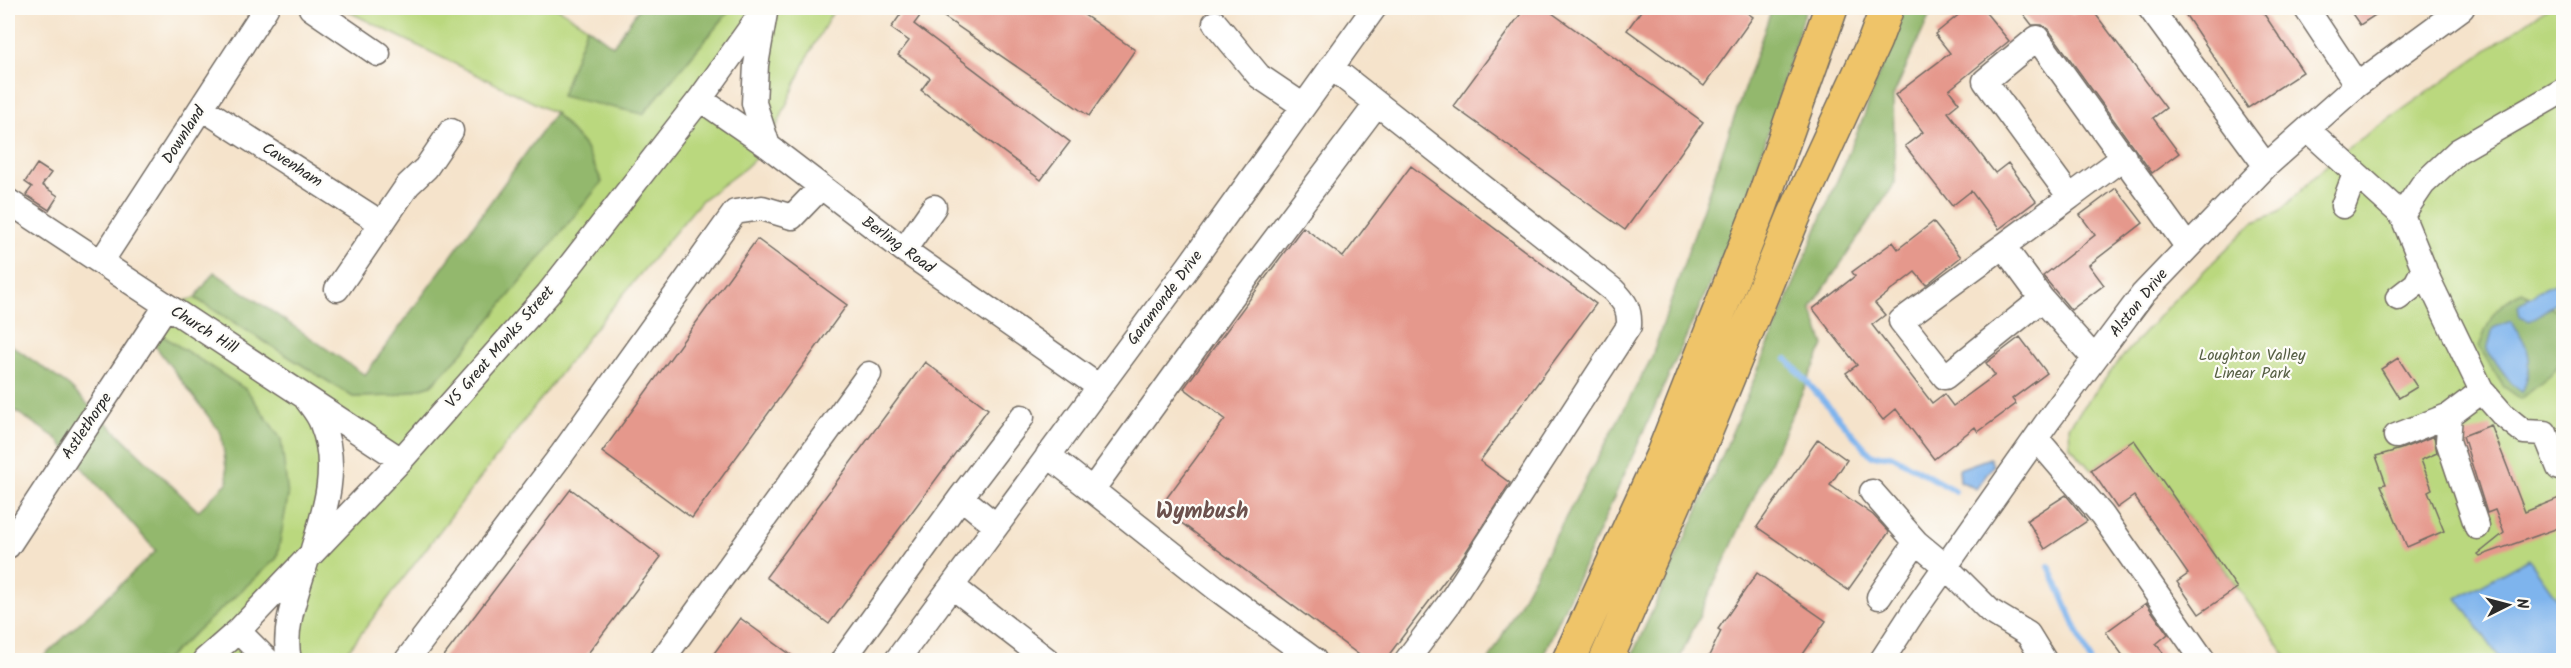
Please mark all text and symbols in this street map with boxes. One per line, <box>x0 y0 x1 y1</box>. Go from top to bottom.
street label: Downland <box>156 100 213 169</box>
street label: Cavenham <box>257 136 328 194</box>
street label: Berling Road <box>856 210 941 281</box>
street label: Garamonde Drive <box>1121 245 1209 351</box>
street label: Alston Drive <box>2103 263 2175 343</box>
street label: V5 Great Monks Street <box>440 279 561 414</box>
street label: Church Hill <box>165 299 243 361</box>
park label: Loughton Valley Linear Park <box>2199 343 2306 386</box>
street label: Astlethorpe <box>55 387 119 465</box>
district label: Wymbush <box>1156 495 1248 530</box>
north arrow <box>2478 575 2538 635</box>
text: N <box>2508 597 2534 610</box>

